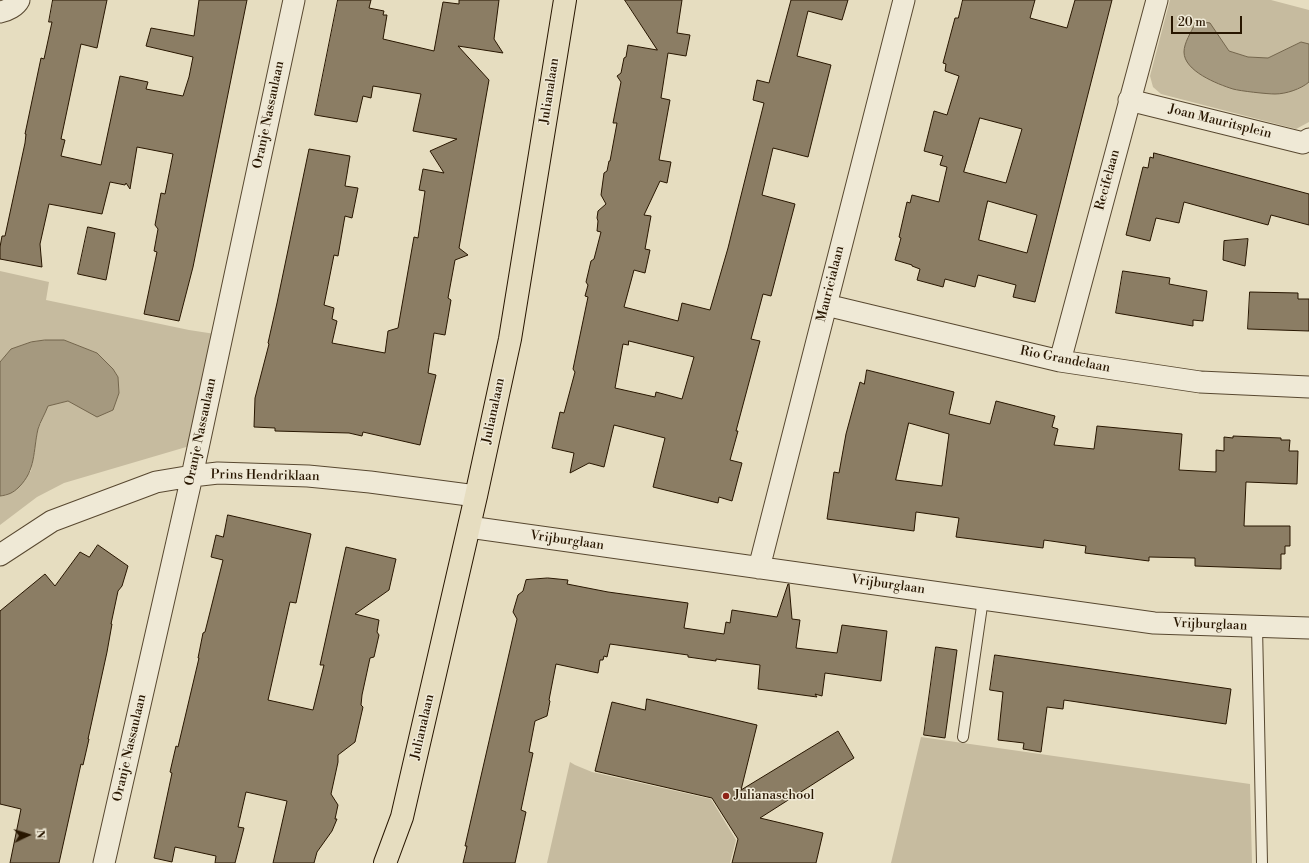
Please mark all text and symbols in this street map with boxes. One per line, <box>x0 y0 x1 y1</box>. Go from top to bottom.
scale bar <box>1173 8 1244 34</box>
text: 20 m <box>1178 15 1206 30</box>
street label: Julianalaan <box>537 57 563 125</box>
street label: Oranje Nassaulaan <box>250 60 288 170</box>
street label: Joan Mauritsplein <box>1167 102 1273 142</box>
street label: Recifelaan <box>1092 148 1124 212</box>
street label: Mauricialaan <box>814 244 848 324</box>
street label: Rio Grandelaan <box>1019 344 1111 376</box>
street label: Oranje Nassaulaan <box>182 377 220 487</box>
street label: Julianalaan <box>479 377 509 445</box>
street label: Prins Hendriklaan <box>210 467 320 485</box>
street label: Vrijburglaan <box>529 528 605 554</box>
street label: Vrijburglaan <box>850 572 926 598</box>
street label: Vrijburglaan <box>1172 616 1248 634</box>
street label: Oranje Nassaulaan <box>110 693 150 803</box>
street label: Julianalaan <box>408 693 438 761</box>
place label: Julianaschool <box>734 788 814 804</box>
marker: Julianaschool <box>721 791 731 801</box>
north arrow <box>8 815 48 855</box>
text: N <box>33 829 47 839</box>

